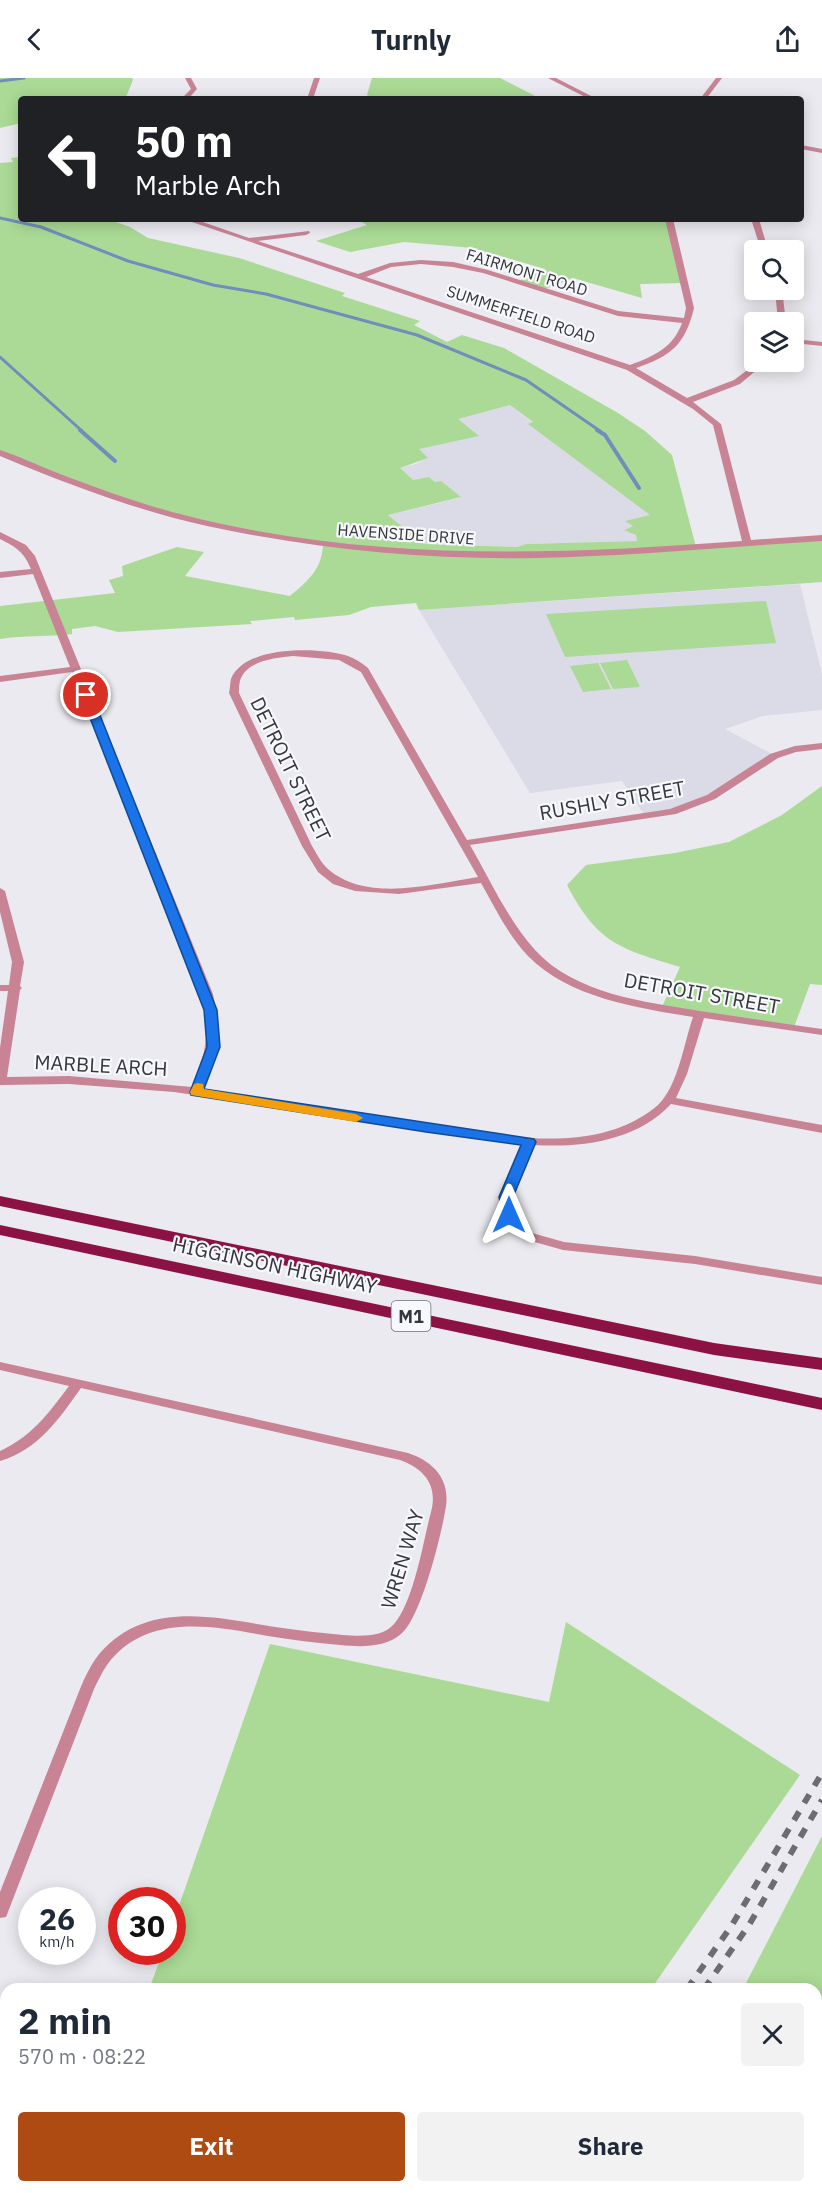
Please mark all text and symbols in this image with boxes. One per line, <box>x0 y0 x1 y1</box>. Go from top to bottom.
text: Turnly <box>371 22 451 57</box>
icon: back <box>18 23 51 56</box>
icon: share <box>771 23 804 56</box>
text: 50 m <box>135 114 233 169</box>
icon: left <box>36 120 114 198</box>
text: Marble Arch <box>135 167 281 202</box>
map controls <box>744 240 804 372</box>
button: search <box>744 240 804 300</box>
street label: FAIRMONT ROAD <box>464 244 590 300</box>
street label: SUMMERFIELD ROAD <box>444 281 598 347</box>
button: layers <box>744 312 804 372</box>
street label: HAVENSIDE DRIVE <box>337 519 475 549</box>
pin <box>60 669 111 720</box>
icon: arrive <box>69 678 102 711</box>
street label: DETROIT STREET <box>244 692 338 846</box>
street label: RUSHLY STREET <box>537 774 687 826</box>
street label: DETROIT STREET <box>622 966 782 1020</box>
street label: MARBLE ARCH <box>34 1048 168 1082</box>
position arrow <box>477 1183 541 1247</box>
street label: HIGGINSON HIGHWAY <box>170 1230 380 1300</box>
road number: M1 <box>392 1301 430 1331</box>
street label: WREN WAY <box>374 1506 430 1612</box>
speed limit sign: 30 <box>108 1887 186 1965</box>
text: 26 <box>39 1899 75 1938</box>
text: km/h <box>39 1932 75 1951</box>
text: 2 min <box>18 1997 112 2044</box>
button: close <box>741 2003 804 2066</box>
text: 570 m · 08:22 <box>18 2043 146 2070</box>
button: Exit <box>18 2112 405 2181</box>
button: Share <box>417 2112 804 2181</box>

